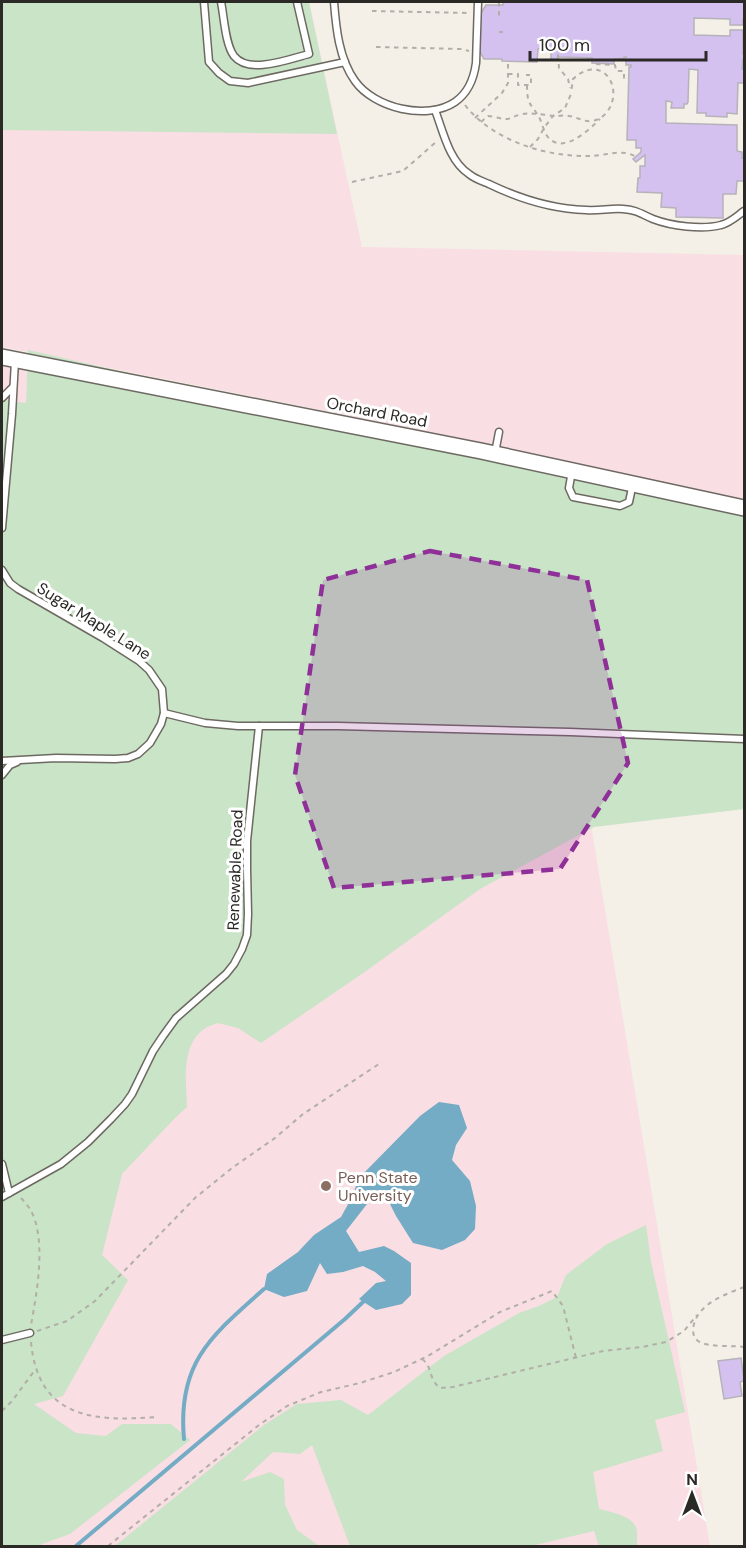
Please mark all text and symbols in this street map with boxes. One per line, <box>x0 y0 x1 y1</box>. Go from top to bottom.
scale bar <box>530 24 706 62</box>
text: 100 m <box>539 33 590 57</box>
street label: Orchard Road <box>325 392 429 432</box>
street label: Sugar Maple Lane <box>33 577 155 665</box>
street label: Renewable Road <box>222 809 248 931</box>
place label: Penn State University <box>338 1167 418 1206</box>
marker: Penn State University <box>319 1179 333 1193</box>
north arrow <box>662 1464 722 1524</box>
text: N <box>686 1469 698 1490</box>

